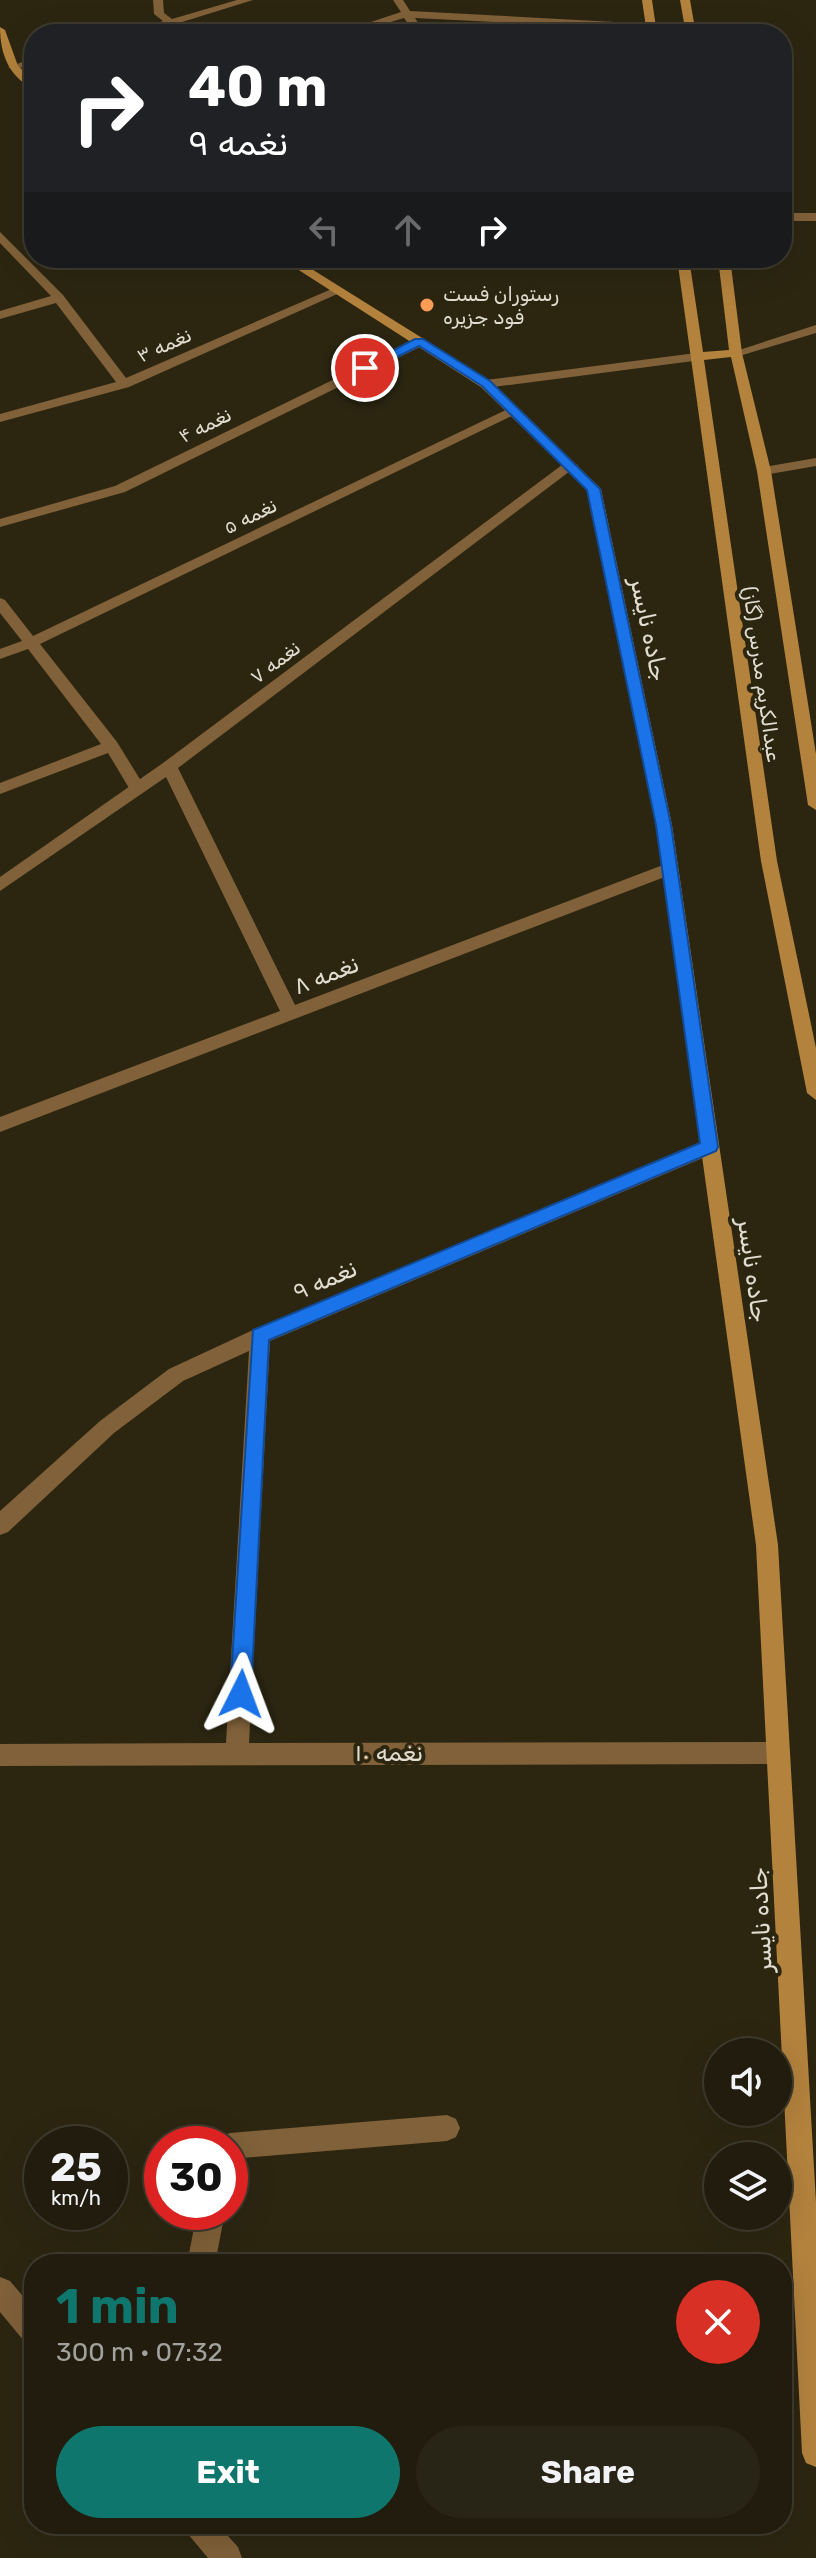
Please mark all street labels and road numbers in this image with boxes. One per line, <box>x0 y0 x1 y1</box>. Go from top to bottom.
street label: نغمه ۳ <box>133 322 195 368</box>
street label: نغمه ۴ <box>175 402 235 448</box>
street label: نغمه ۵ <box>219 493 281 539</box>
street label: جاده نایسر <box>624 573 674 683</box>
street label: عبدالکریم مدرس (گاز) <box>737 585 786 764</box>
street label: نغمه ۷ <box>245 635 305 689</box>
street label: نغمه ۸ <box>289 950 363 1000</box>
street label: جاده نایسر <box>732 1214 774 1324</box>
street label: نغمه ۹ <box>289 1254 361 1306</box>
street label: نغمه ۱۰ <box>355 1739 423 1767</box>
street label: جاده نایسر <box>744 1867 778 1975</box>

